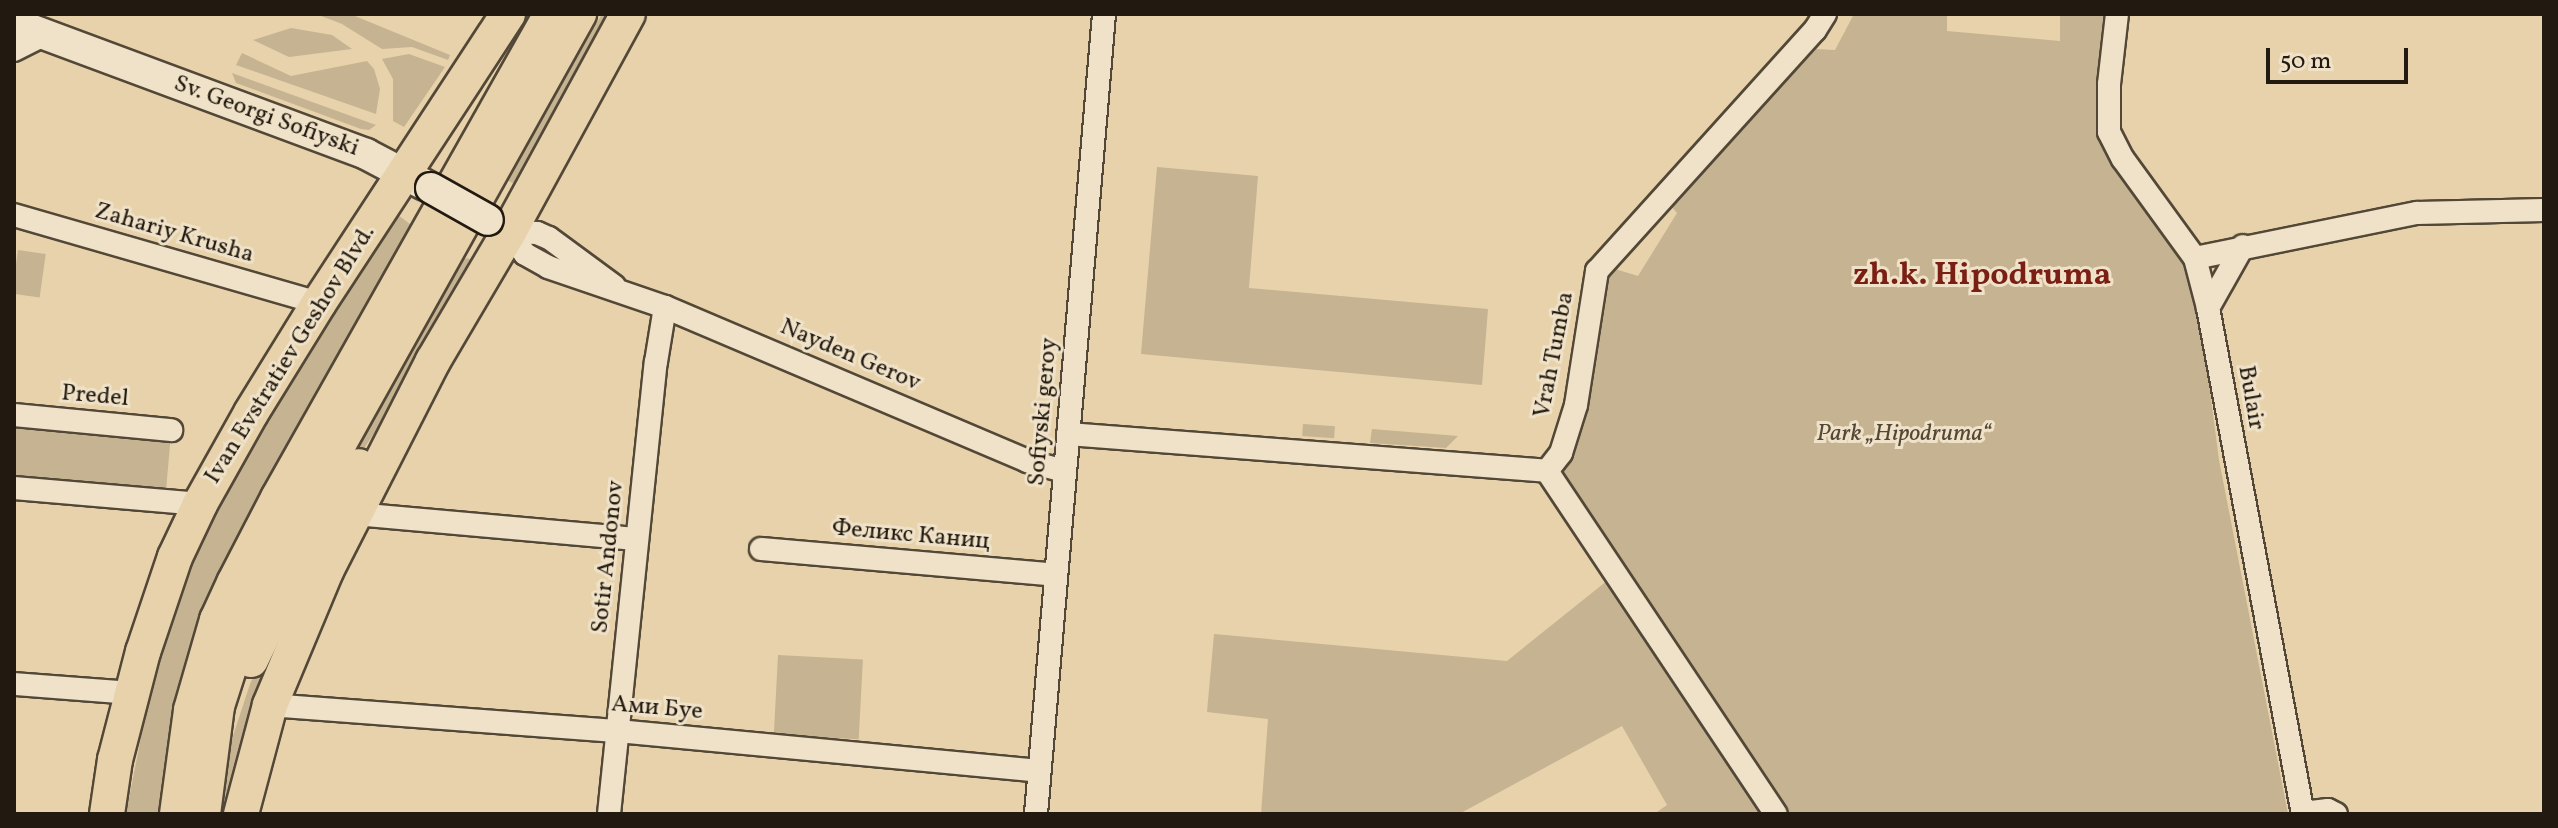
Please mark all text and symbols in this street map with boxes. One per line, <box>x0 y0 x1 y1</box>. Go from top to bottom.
scale bar <box>2270 32 2412 82</box>
text: 50 m <box>2280 45 2332 79</box>
street label: Sv. Georgi Sofiyski <box>170 70 362 164</box>
street label: Zahariy Krusha <box>91 197 257 271</box>
street label: Ivan Evstratiev Geshov Blvd. <box>199 220 383 490</box>
district label: zh.k. Hipodruma <box>1853 257 2111 295</box>
street label: Vrah Tumba <box>1529 289 1581 421</box>
street label: Nayden Gerov <box>775 313 925 399</box>
street label: Sofiyski geroy <box>1023 337 1065 487</box>
street label: Bulair <box>2230 364 2270 432</box>
street label: Predel <box>60 380 130 414</box>
park label: Park „Hipodruma“ <box>1817 421 1991 449</box>
street label: Sotir Andonov <box>587 479 631 635</box>
street label: Феликс Каниц <box>831 515 991 557</box>
street label: Ами Буе <box>610 691 704 727</box>

